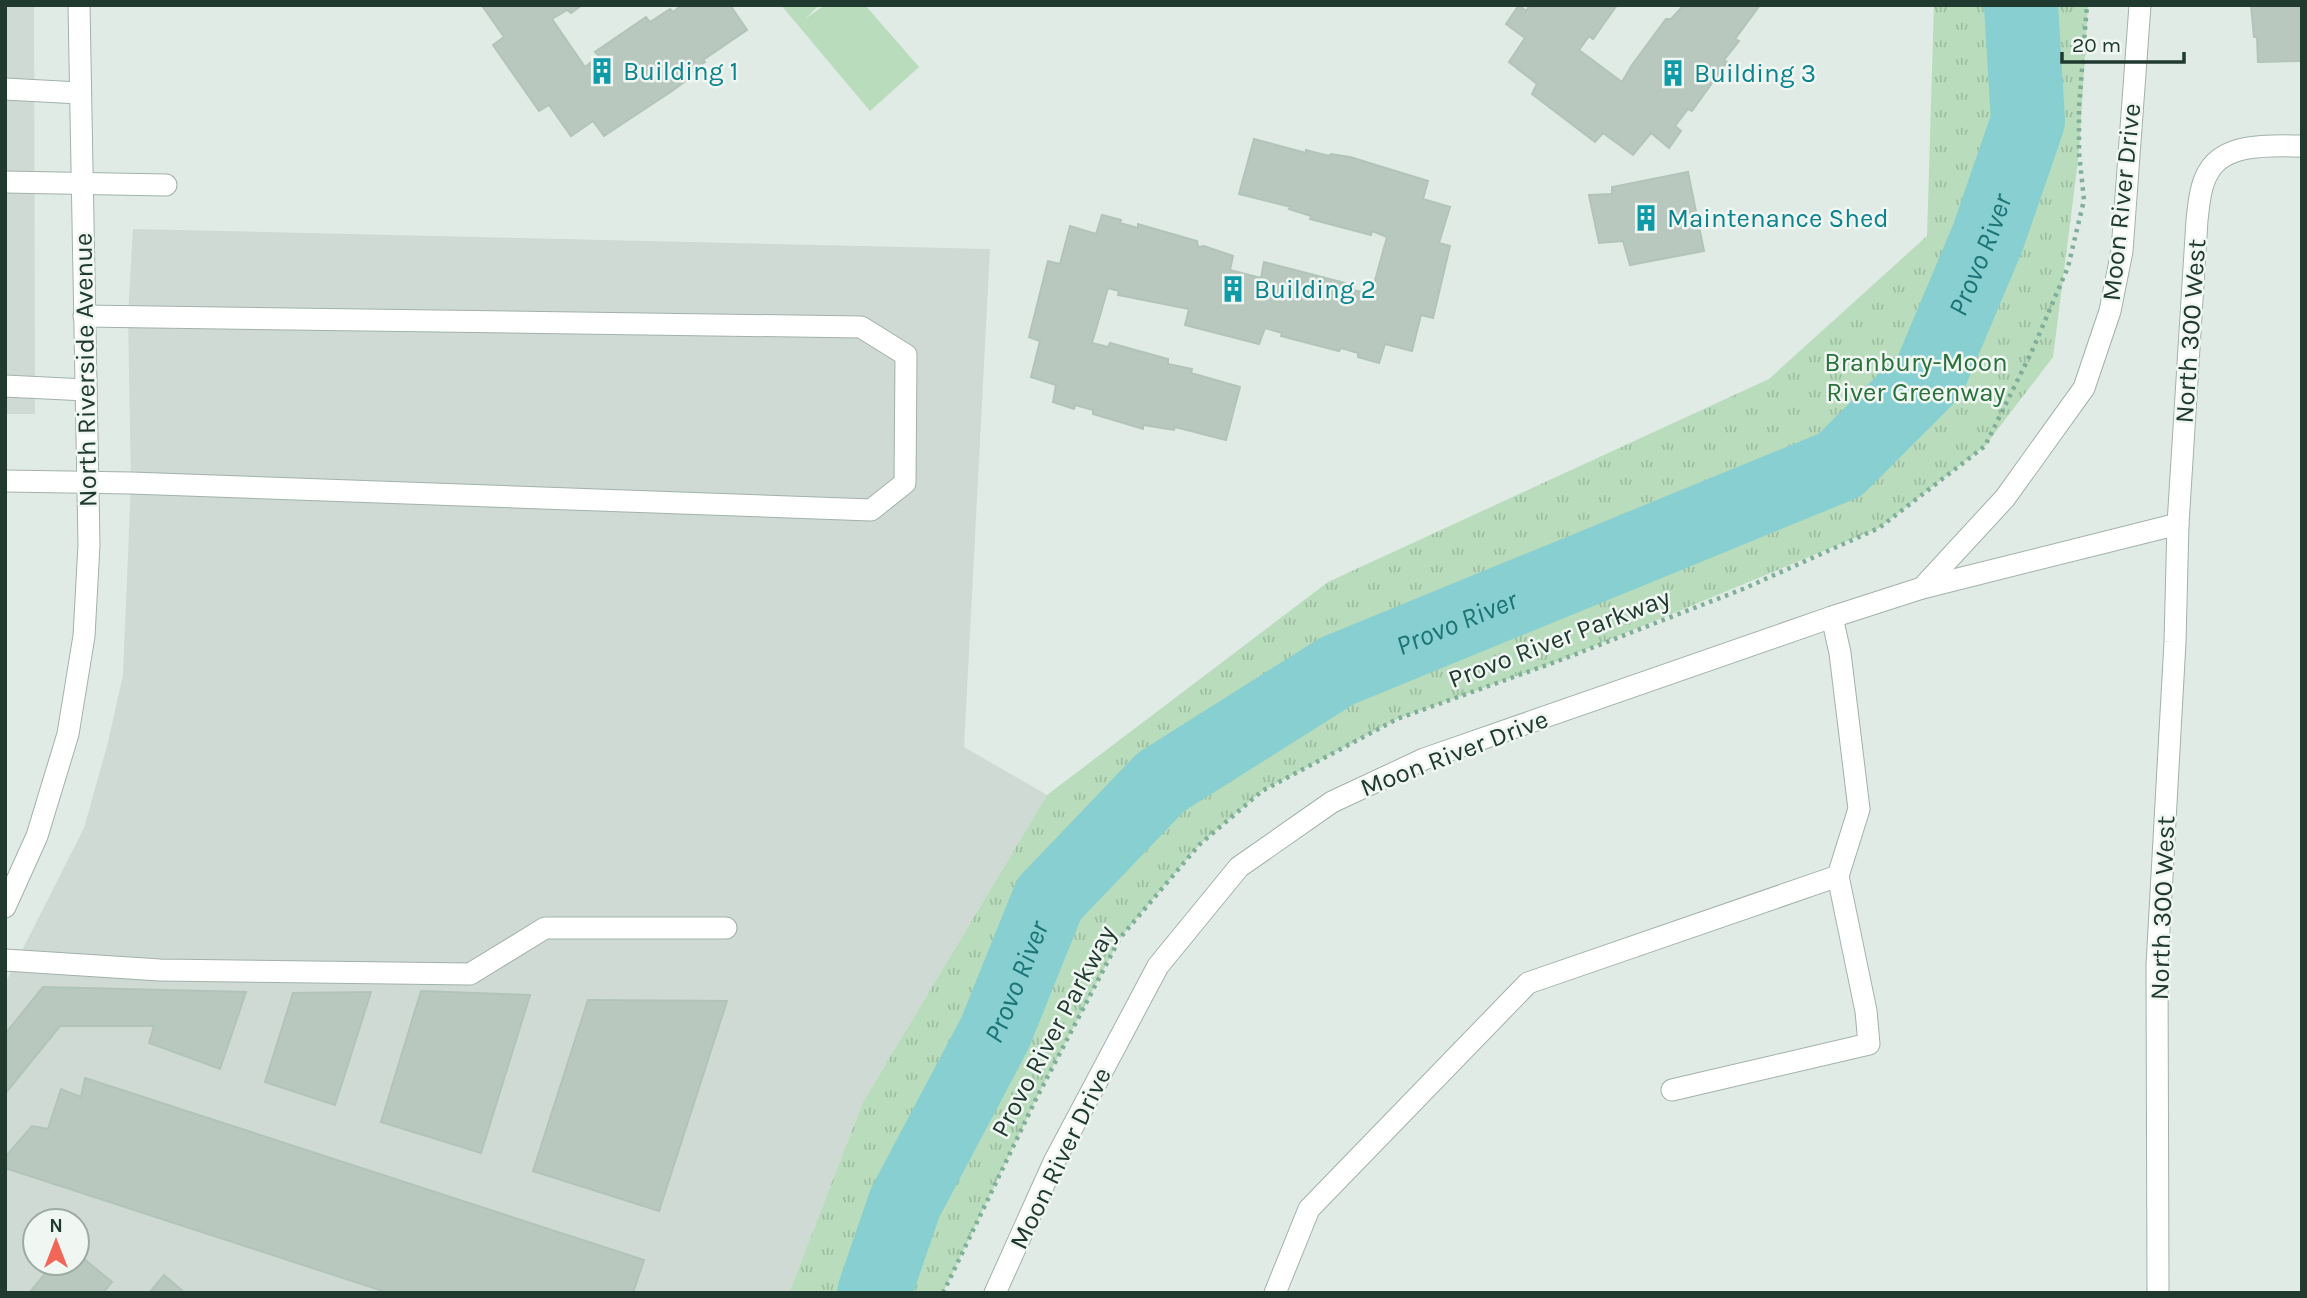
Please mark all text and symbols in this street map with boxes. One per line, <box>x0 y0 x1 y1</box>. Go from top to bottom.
scale bar <box>2062 21 2184 65</box>
text: 20 m <box>2072 33 2121 57</box>
building icon: Building 1 <box>587 56 617 86</box>
place label: Building 1 <box>623 56 738 87</box>
building icon: Building 3 <box>1658 58 1688 88</box>
place label: Building 3 <box>1694 58 1816 89</box>
street label: Moon River Drive <box>2096 102 2147 302</box>
water label: Provo River <box>1941 188 2019 321</box>
building icon: Maintenance Shed <box>1631 203 1661 233</box>
place label: Maintenance Shed <box>1667 203 1889 234</box>
street label: North Riverside Avenue <box>68 233 103 507</box>
street label: North 300 West <box>2169 238 2212 424</box>
building icon: Building 2 <box>1218 274 1248 304</box>
place label: Building 2 <box>1254 274 1376 305</box>
park label: Branbury-Moon River Greenway <box>1824 347 2008 408</box>
street label: Provo River Parkway <box>1444 582 1674 695</box>
water label: Provo River <box>1391 583 1523 662</box>
street label: Moon River Drive <box>1356 703 1552 804</box>
street label: North 300 West <box>2144 815 2181 1001</box>
water label: Provo River <box>977 915 1056 1049</box>
street label: Provo River Parkway <box>985 920 1122 1142</box>
street label: Moon River Drive <box>1003 1062 1118 1254</box>
north arrow <box>21 1207 91 1277</box>
text: N <box>49 1215 63 1237</box>

